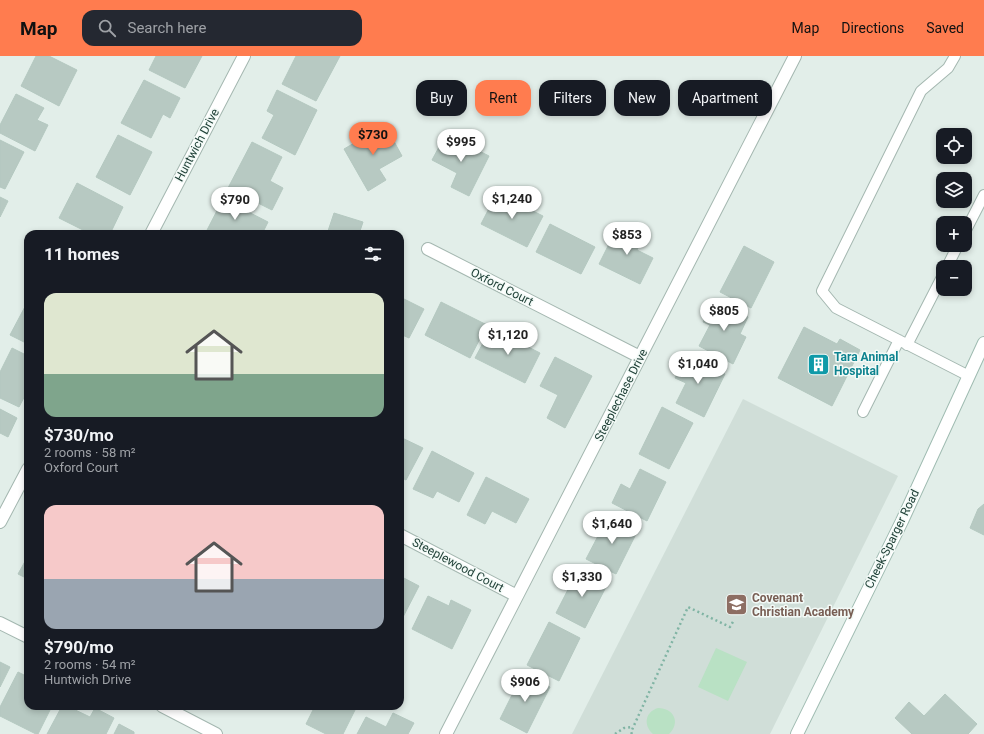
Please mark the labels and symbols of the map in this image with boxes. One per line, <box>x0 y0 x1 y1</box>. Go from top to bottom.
street label: Huntwich Drive <box>172 106 222 184</box>
pin: $730 <box>349 122 397 156</box>
pin: $995 <box>437 129 485 163</box>
pin: $1,240 <box>479 186 545 220</box>
pin: $790 <box>211 187 259 221</box>
pin: $853 <box>603 222 651 256</box>
street label: Oxford Court <box>468 265 536 309</box>
pin: $805 <box>700 298 748 332</box>
pin: $1,120 <box>475 322 541 356</box>
street label: Steeplechase Drive <box>592 347 650 443</box>
place label: Tara Animal Hospital <box>834 350 898 378</box>
pin: $1,040 <box>665 351 731 385</box>
building icon: Tara Animal Hospital <box>806 351 832 377</box>
street label: Cheek-Sparger Road <box>862 487 922 591</box>
pin: $1,640 <box>579 511 645 545</box>
street label: Steeplewood Court <box>410 535 506 595</box>
pin: $1,330 <box>549 564 615 598</box>
place label: Covenant Christian Academy <box>752 591 855 619</box>
school or university icon: Covenant Christian Academy <box>723 592 749 618</box>
pin: $906 <box>501 669 549 703</box>

